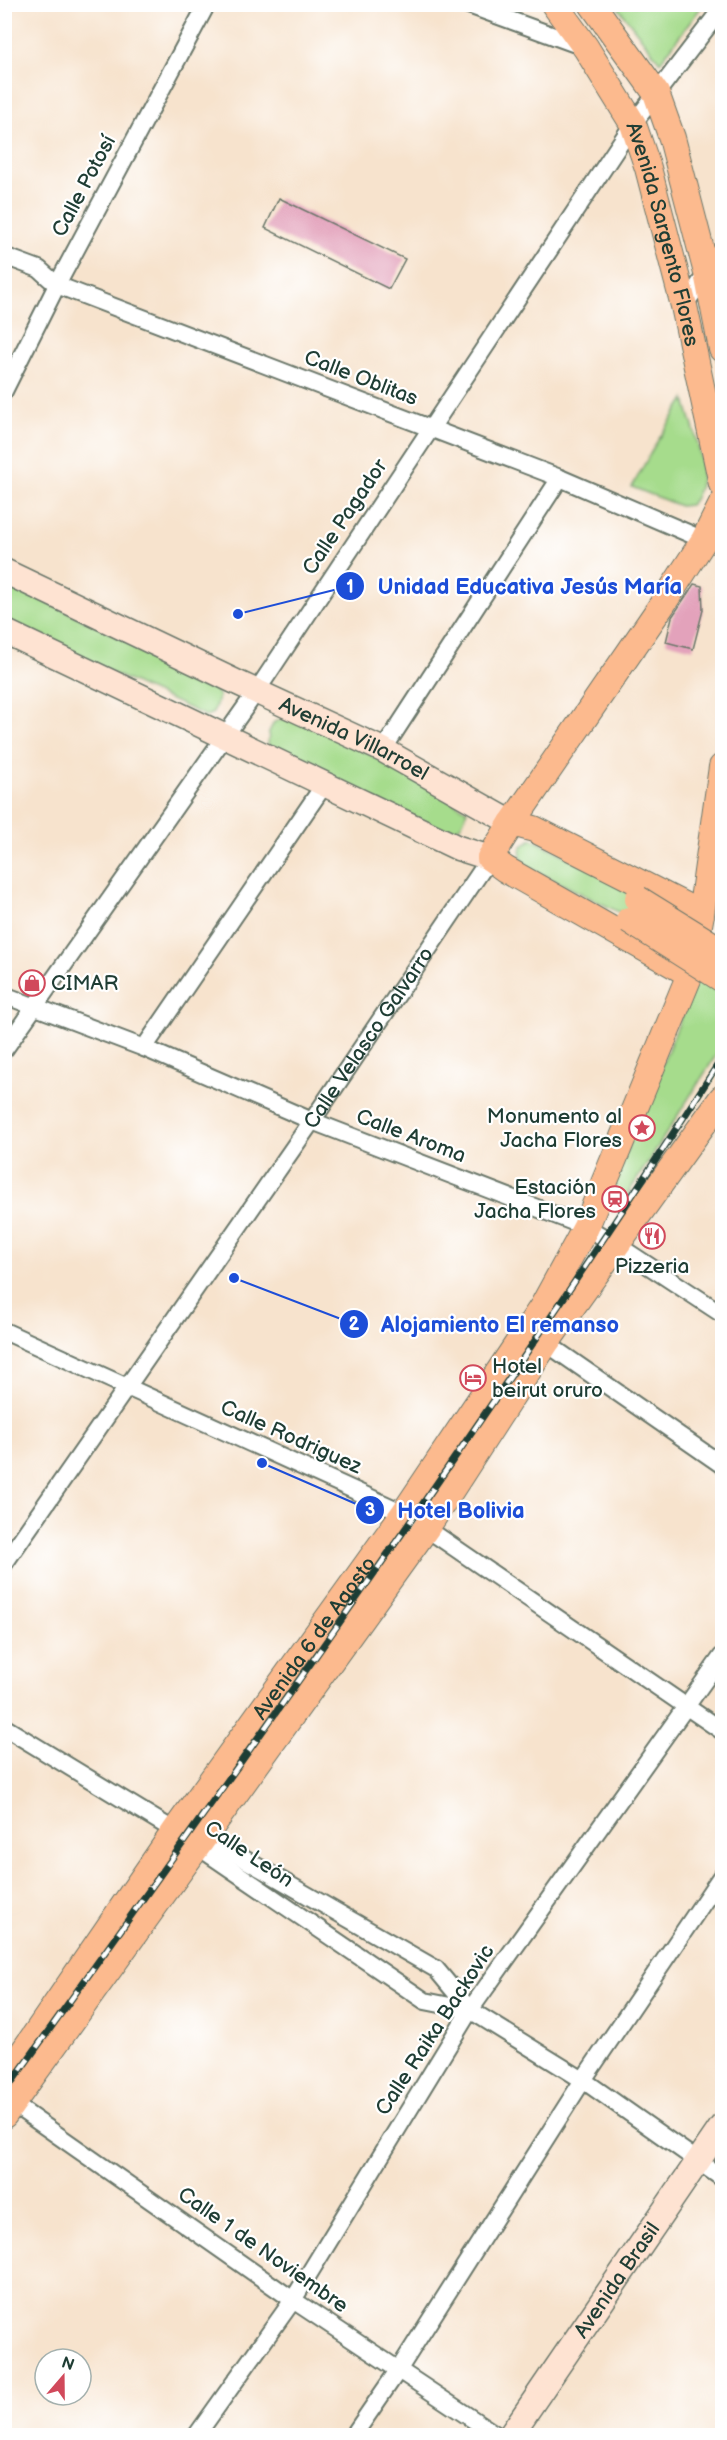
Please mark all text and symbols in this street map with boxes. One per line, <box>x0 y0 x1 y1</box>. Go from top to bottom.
street label: Avenida Sargento Flores <box>621 119 705 349</box>
street label: Calle Potosí <box>47 130 122 241</box>
street label: Calle Oblitas <box>301 345 421 411</box>
street label: Calle Pagador <box>297 454 393 580</box>
callout: Unidad Educativa Jesús María <box>335 566 694 606</box>
text: Unidad Educativa Jesús María <box>378 574 682 601</box>
text: 1 <box>346 577 354 598</box>
street label: Avenida Villarroel <box>275 691 433 786</box>
street label: Calle Velasco Galvarro <box>298 942 439 1133</box>
shop icon: CIMAR <box>17 968 47 998</box>
place label: CIMAR <box>51 971 118 996</box>
street label: Calle Aroma <box>353 1104 469 1168</box>
place label: Monumento al Jacha Flores <box>487 1104 622 1153</box>
place icon: Monumento al Jacha Flores <box>627 1113 657 1143</box>
place label: Estación Jacha Flores <box>474 1175 596 1224</box>
station icon: Estación Jacha Flores <box>600 1184 630 1214</box>
restaurant icon: Pizzeria <box>637 1221 667 1251</box>
place label: Pizzeria <box>615 1254 689 1279</box>
callout: Alojamiento El remanso <box>339 1304 631 1344</box>
text: Alojamiento El remanso <box>380 1312 619 1339</box>
text: 2 <box>349 1314 360 1335</box>
place label: Hotel beirut oruro <box>492 1354 603 1403</box>
hotel icon: Hotel beirut oruro <box>458 1363 488 1393</box>
street label: Calle Rodriguez <box>217 1395 366 1480</box>
callout: Hotel Bolivia <box>355 1490 537 1530</box>
text: Hotel Bolivia <box>397 1498 525 1525</box>
text: 3 <box>365 1500 375 1521</box>
street label: Avenida 6 de Agosto <box>247 1552 381 1724</box>
street label: Calle León <box>200 1815 298 1893</box>
street label: Calle Raika Backovic <box>370 1940 500 2120</box>
street label: Calle 1 de Noviembre <box>173 2182 353 2318</box>
street label: Avenida Brasil <box>568 2217 665 2343</box>
north arrow <box>33 2347 93 2407</box>
text: N <box>59 2353 77 2375</box>

